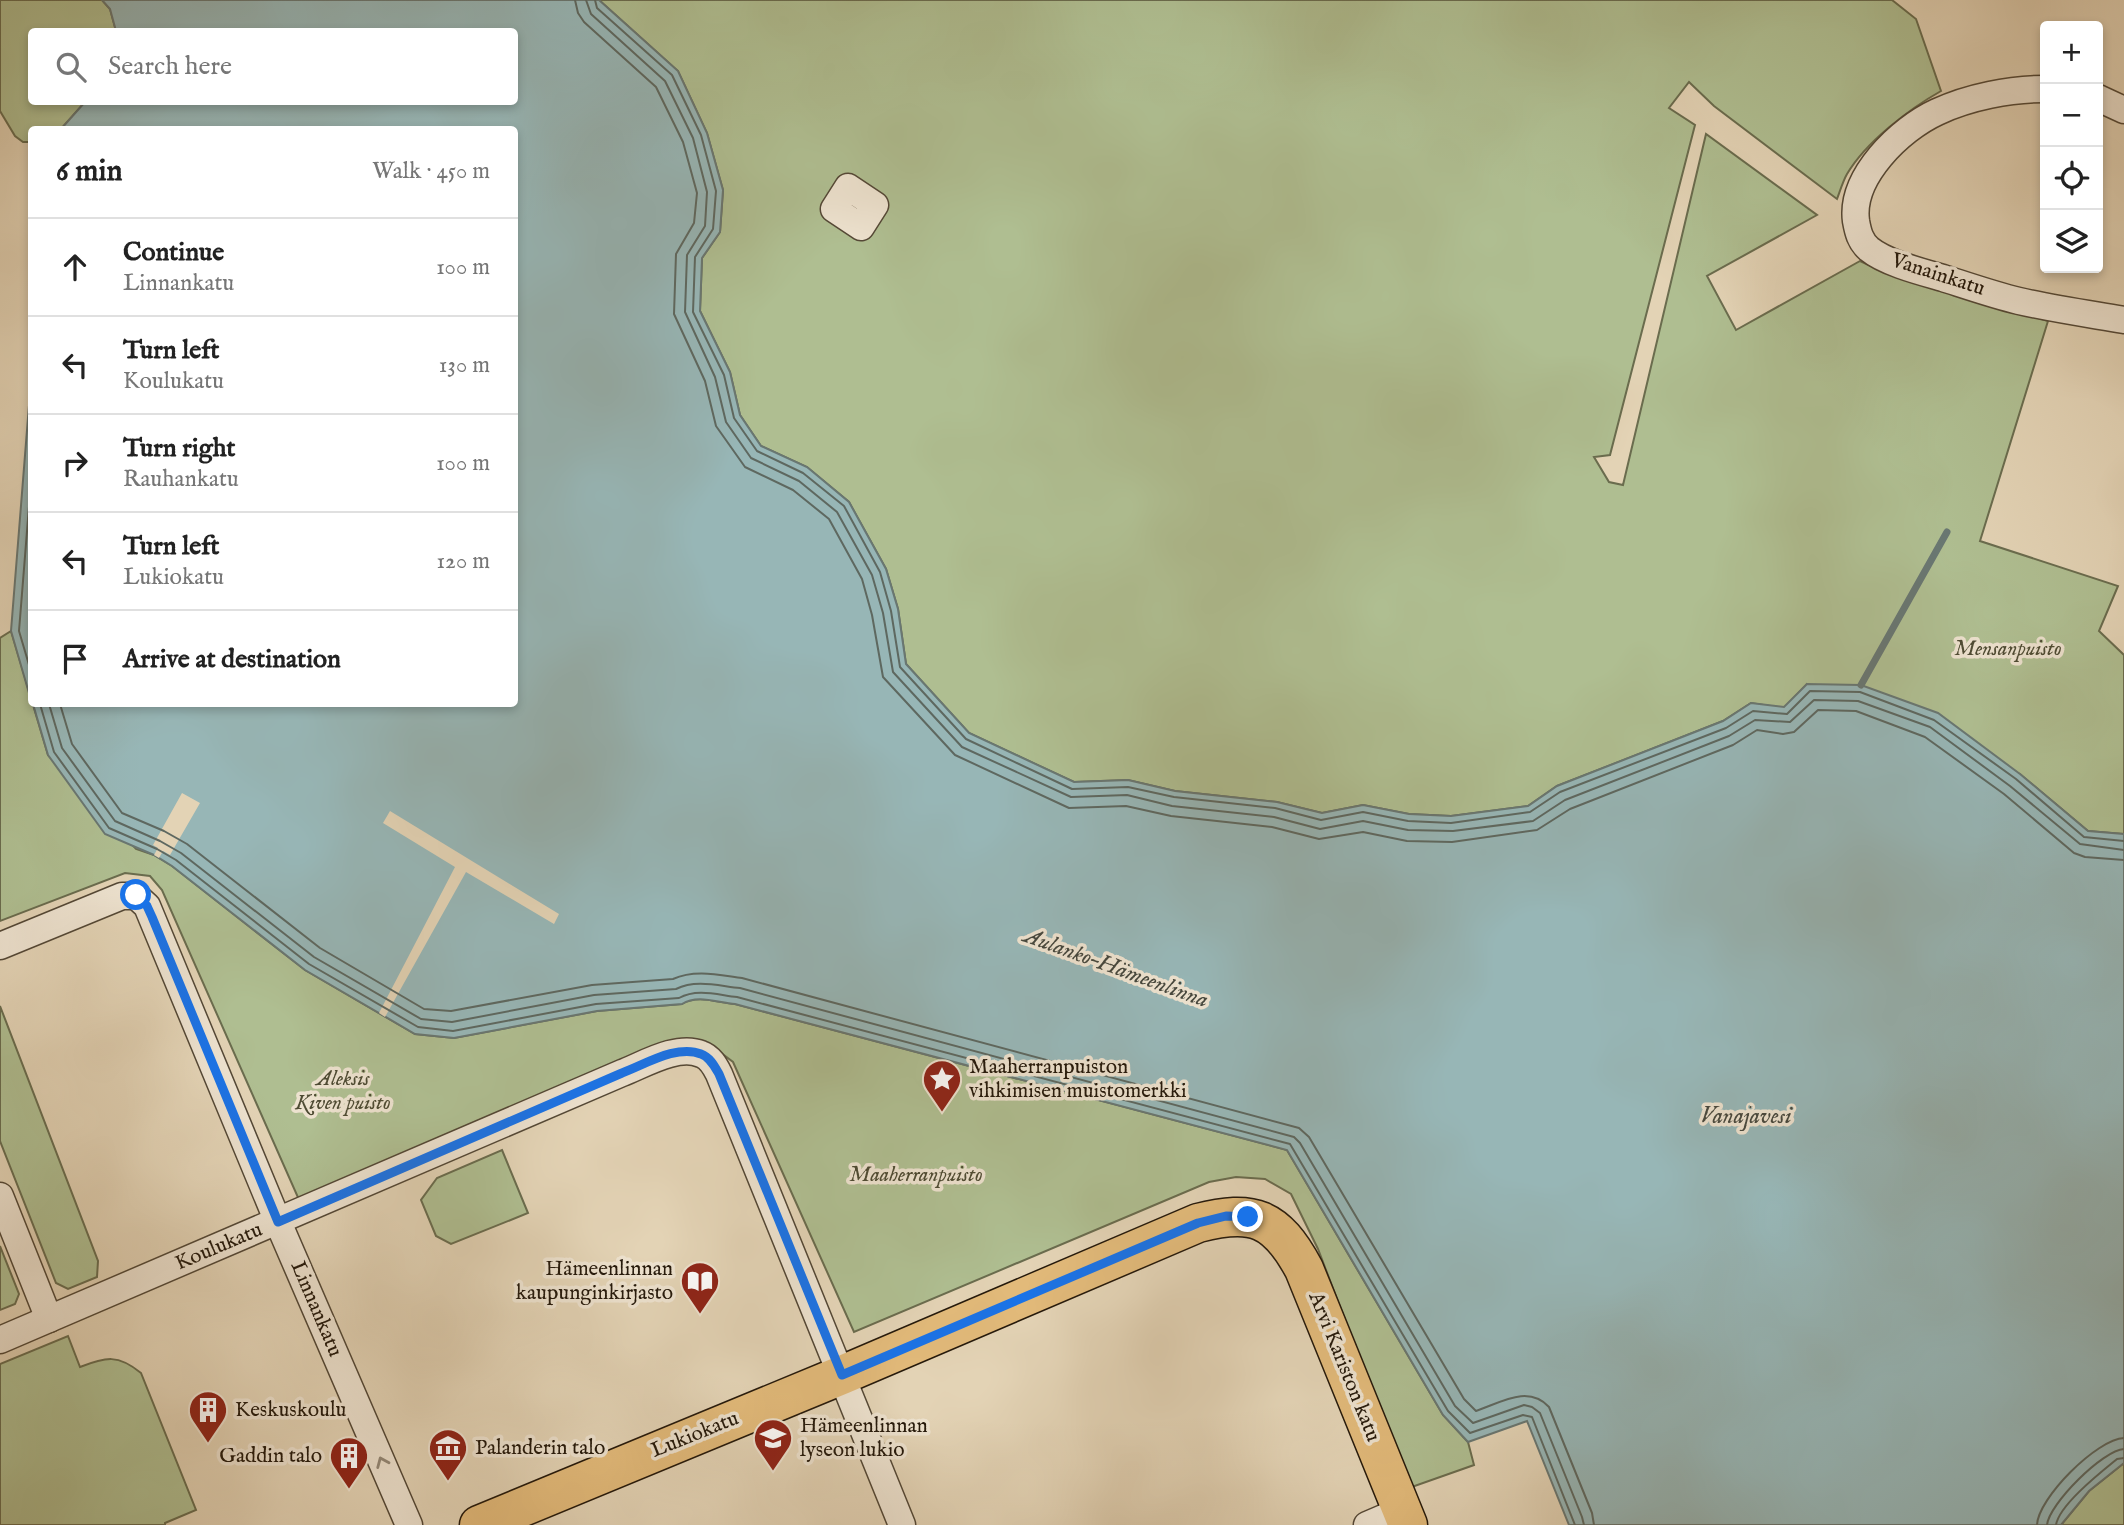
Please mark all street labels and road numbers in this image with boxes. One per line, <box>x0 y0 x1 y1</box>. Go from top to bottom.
street label: Vanainkatu <box>1887 247 1988 303</box>
street label: Koulukatu <box>171 1217 267 1277</box>
street label: Linnankatu <box>284 1257 348 1361</box>
street label: Arvi Kariston katu <box>1301 1287 1386 1446</box>
street label: Lukiokatu <box>647 1405 743 1465</box>

